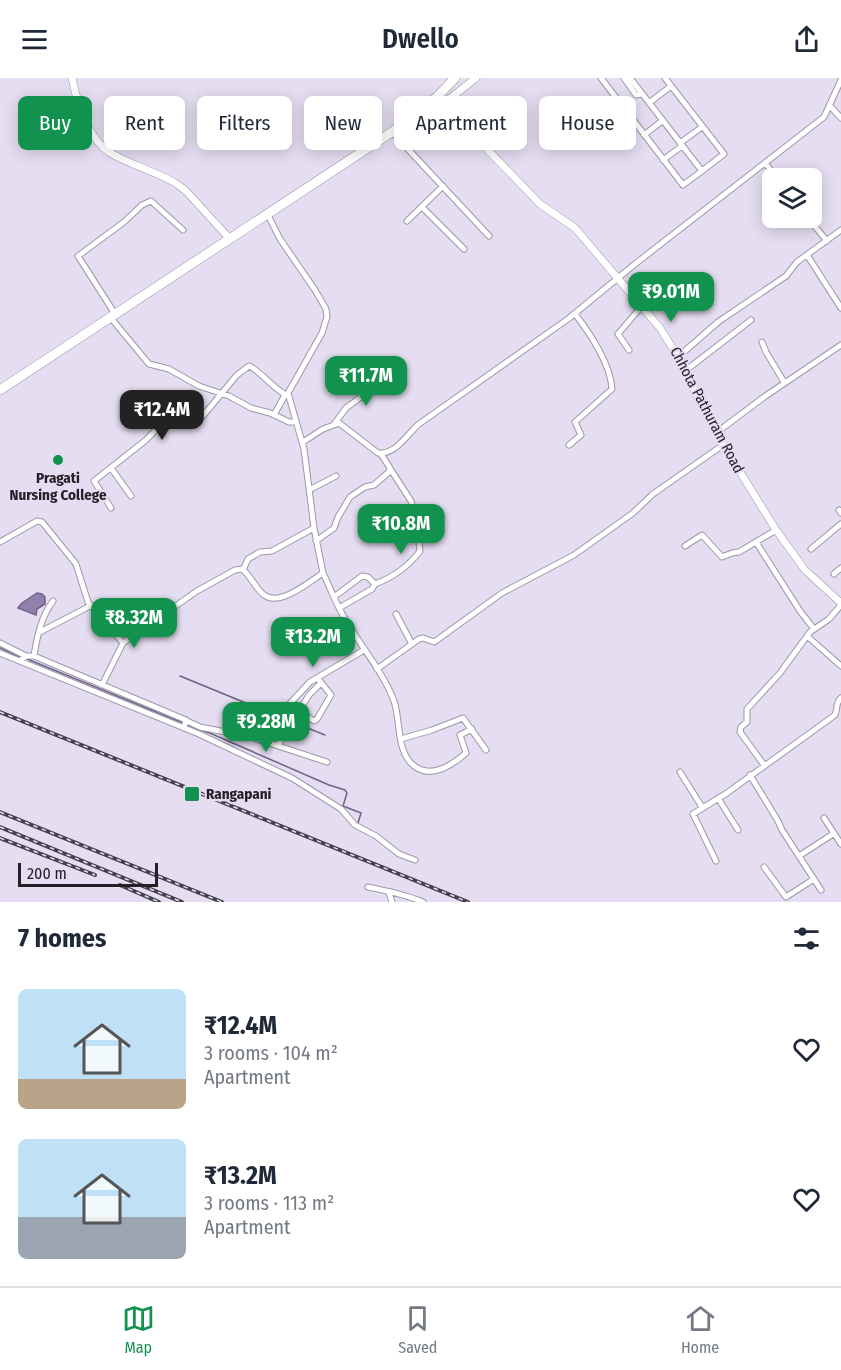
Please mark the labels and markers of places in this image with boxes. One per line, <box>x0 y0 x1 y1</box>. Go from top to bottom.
pin: ₹9.01M <box>622 272 720 323</box>
pin: ₹11.7M <box>317 356 415 407</box>
pin: ₹12.4M <box>113 390 211 441</box>
marker: Pragati Nursing College <box>51 453 65 467</box>
place label: Pragati Nursing College <box>9 469 107 504</box>
pin: ₹10.8M <box>352 504 450 555</box>
pin: ₹8.32M <box>85 598 183 649</box>
pin: ₹13.2M <box>264 617 362 668</box>
pin: ₹9.28M <box>217 702 315 753</box>
marker: Rangapani <box>183 785 201 803</box>
place label: Rangapani <box>206 785 272 803</box>

